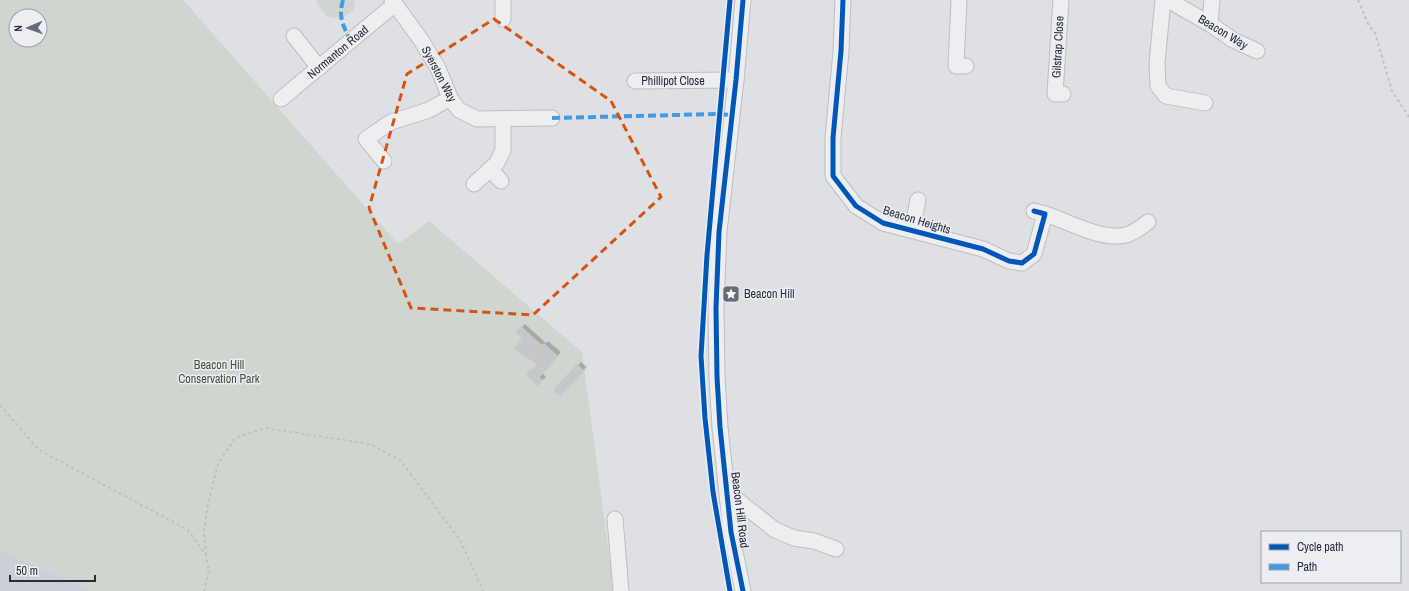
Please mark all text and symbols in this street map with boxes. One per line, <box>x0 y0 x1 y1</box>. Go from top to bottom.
north arrow <box>8 8 48 48</box>
street label: Beacon Way <box>1195 11 1251 53</box>
street label: Gilstrap Close <box>1048 15 1068 79</box>
street label: Normanton Road <box>304 22 372 82</box>
text: N <box>11 25 25 32</box>
street label: Syerston Way <box>418 43 460 105</box>
street label: Phillipot Close <box>641 73 705 89</box>
street label: Beacon Heights <box>881 202 953 238</box>
place icon: Beacon Hill <box>721 284 741 304</box>
place label: Beacon Hill <box>744 286 794 302</box>
park label: Beacon Hill Conservation Park <box>178 357 260 387</box>
street label: Beacon Hill Road <box>727 471 753 549</box>
legend <box>1261 531 1401 583</box>
text: Cycle path <box>1297 539 1344 555</box>
scale bar <box>10 557 95 583</box>
text: Path <box>1297 559 1317 575</box>
text: 50 m <box>16 563 38 579</box>

